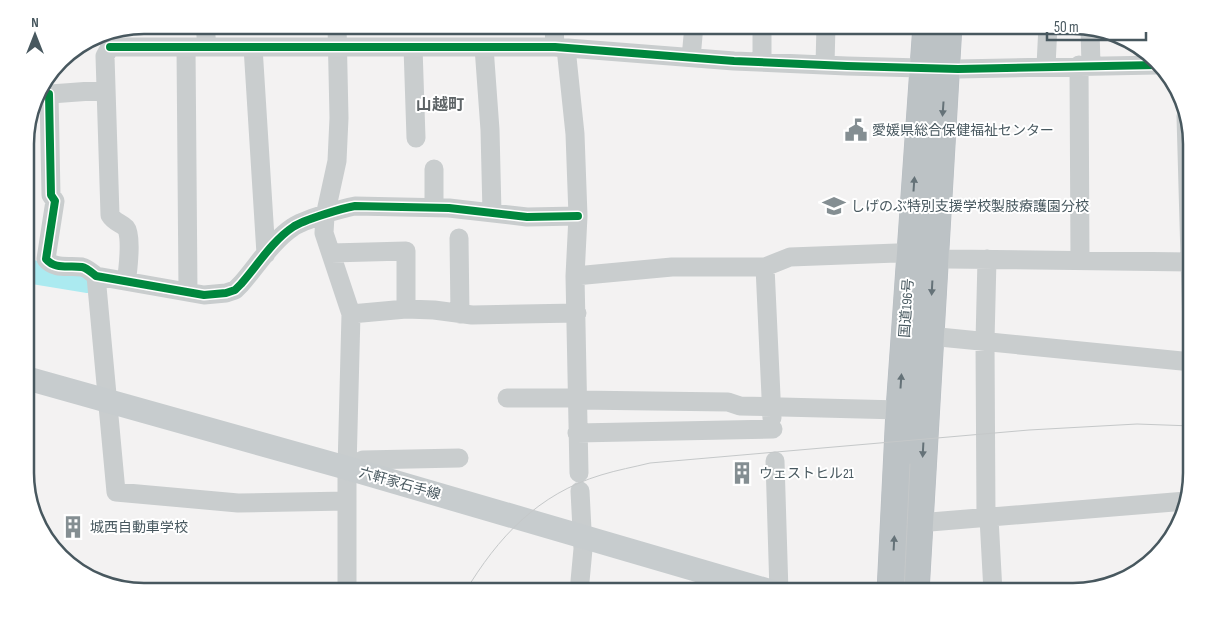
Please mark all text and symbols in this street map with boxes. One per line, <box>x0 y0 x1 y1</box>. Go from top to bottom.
north arrow <box>10 10 60 60</box>
scale bar <box>1047 10 1146 42</box>
text: N <box>31 14 39 31</box>
text: 50 m <box>1054 18 1079 37</box>
district label: 山越町 <box>416 95 464 115</box>
one-way arrow <box>939 101 947 117</box>
public building icon: 愛媛県総合保健福祉センター <box>843 117 869 143</box>
place label: 愛媛県総合保健福祉センター <box>872 122 1054 139</box>
one-way arrow <box>911 175 919 191</box>
school or university icon: しげのぶ特別支援学校製肢療護園分校 <box>821 193 847 219</box>
place label: しげのぶ特別支援学校製肢療護園分校 <box>851 198 1089 215</box>
street label: 国道196号 <box>896 278 917 338</box>
one-way arrow <box>927 281 935 297</box>
one-way arrow <box>898 373 906 389</box>
one-way arrow <box>919 443 927 459</box>
building icon: ウェストヒル21 <box>729 460 755 486</box>
street label: 六軒家石手線 <box>357 464 443 503</box>
place label: ウェストヒル21 <box>759 465 854 482</box>
building icon: 城西自動車学校 <box>60 514 86 540</box>
place label: 城西自動車学校 <box>90 519 188 536</box>
one-way arrow <box>890 535 898 551</box>

